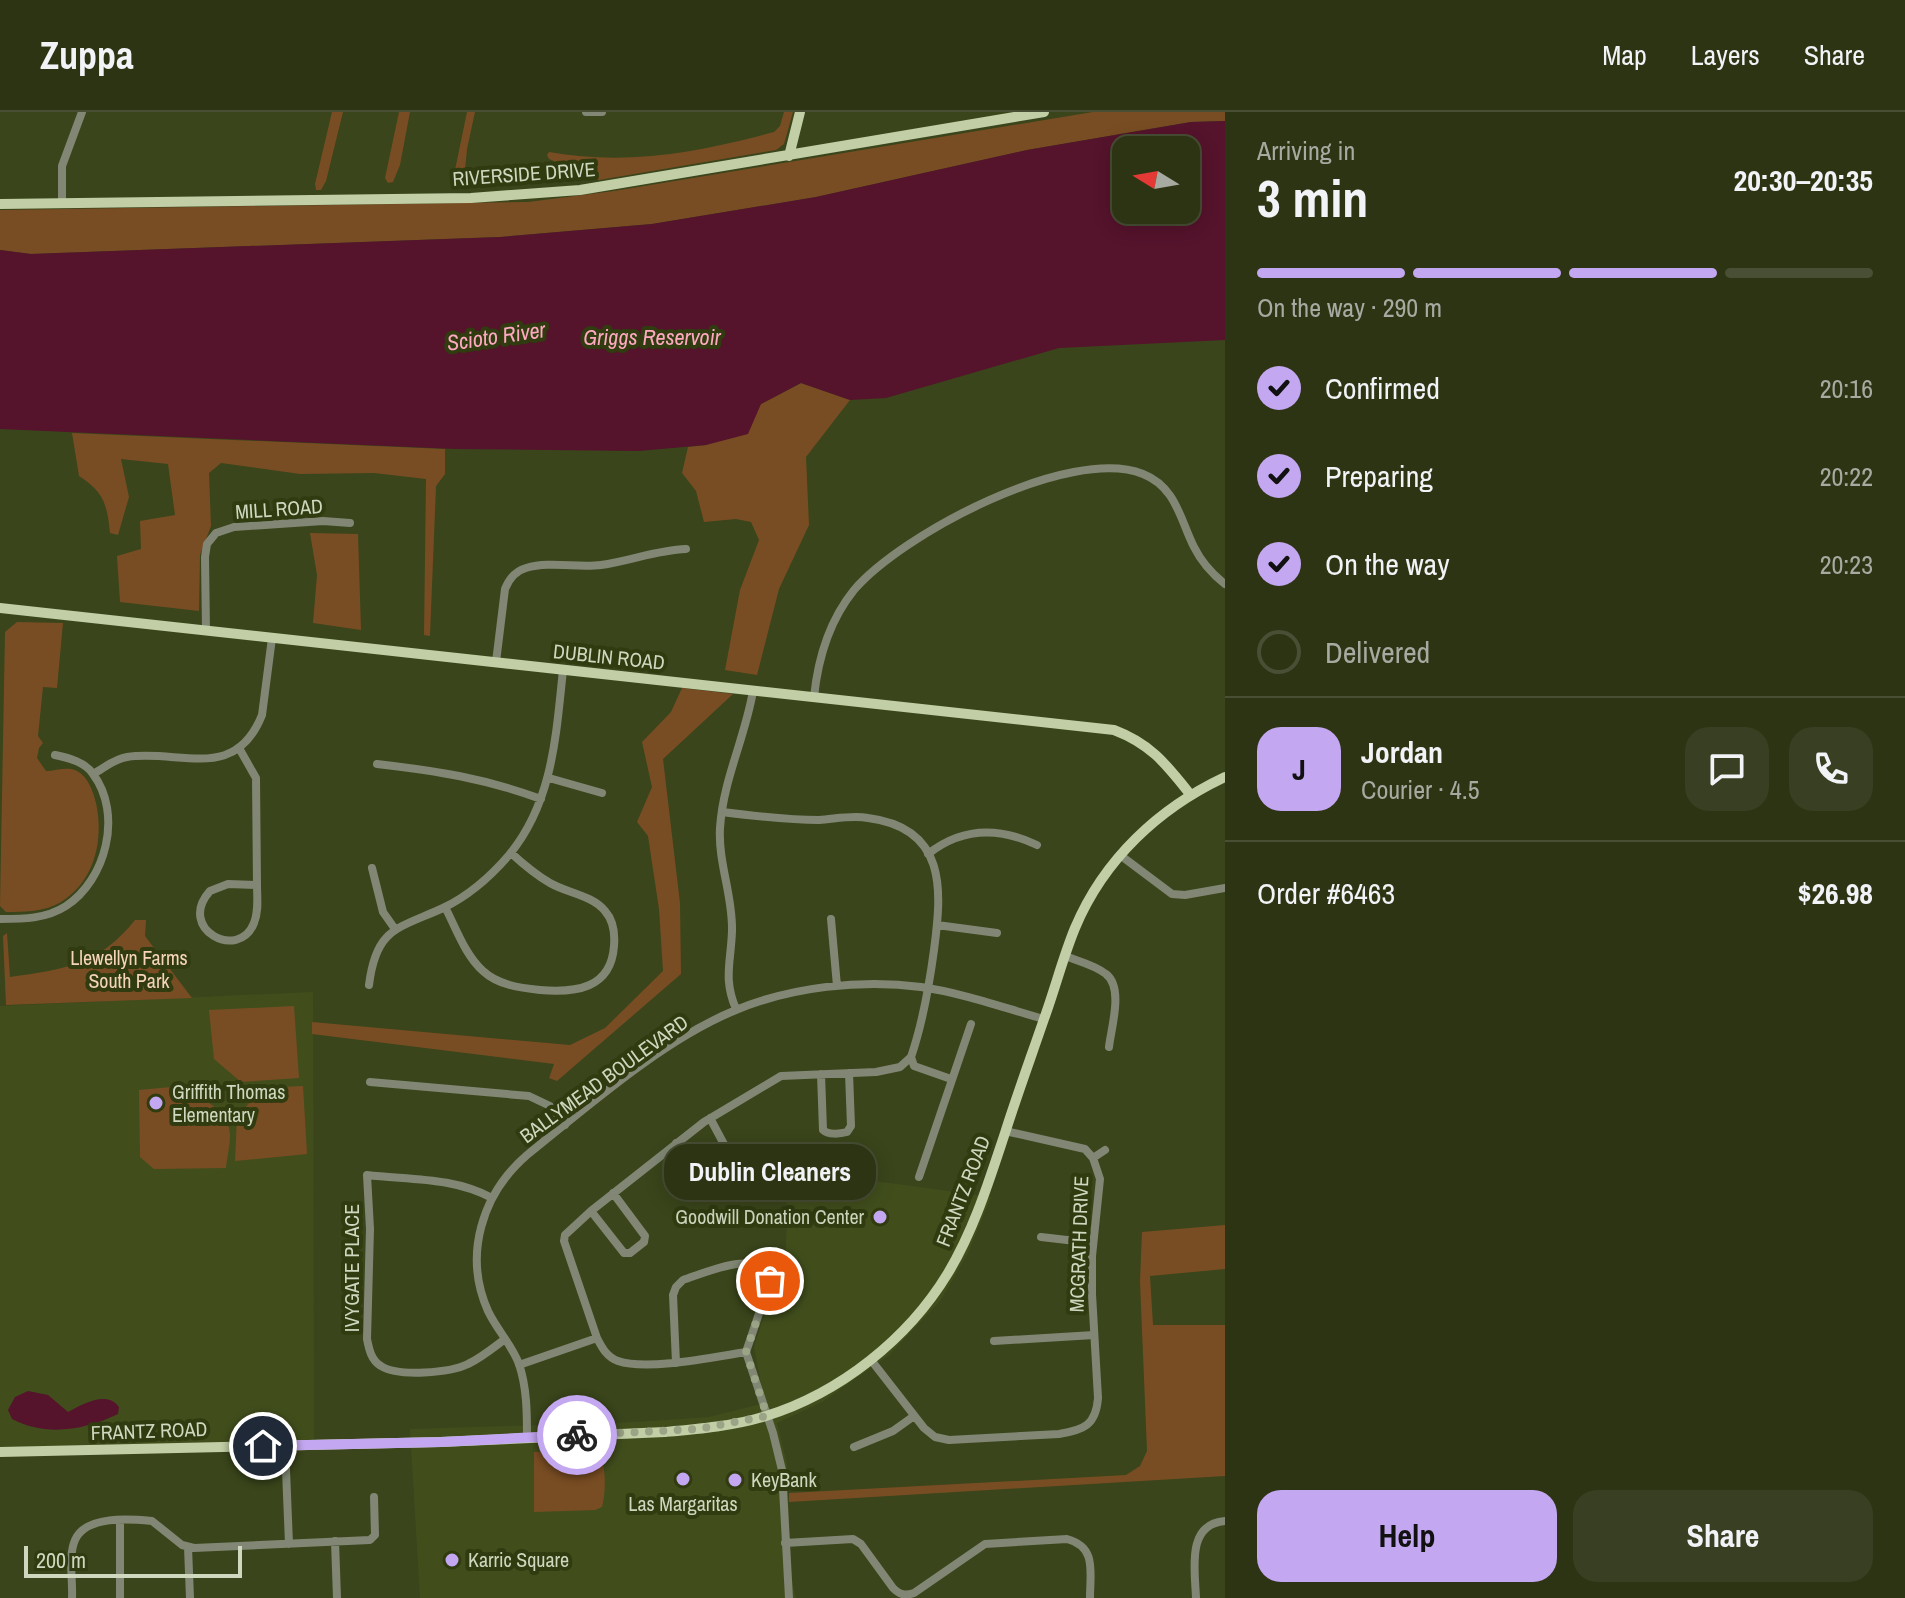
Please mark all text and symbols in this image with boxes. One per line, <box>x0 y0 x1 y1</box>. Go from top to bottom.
text: Zuppa <box>40 30 133 81</box>
text: Map <box>1602 36 1647 74</box>
text: Layers <box>1691 36 1760 74</box>
text: Share <box>1804 36 1865 74</box>
text: Arriving in <box>1257 133 1355 168</box>
north arrow <box>1112 136 1200 224</box>
map controls <box>1112 136 1200 224</box>
street label: RIVERSIDE DRIVE <box>452 155 596 192</box>
text: 20:30–20:35 <box>1734 160 1873 200</box>
text: 3 min <box>1257 163 1368 233</box>
text: On the way · 290 m <box>1257 290 1442 325</box>
water label: Scioto River <box>445 314 548 358</box>
water label: Griggs Reservoir <box>583 322 722 352</box>
icon: check <box>1257 366 1301 410</box>
text: Confirmed <box>1325 368 1440 408</box>
text: 20:16 <box>1820 371 1873 406</box>
icon: check <box>1257 454 1301 498</box>
text: Preparing <box>1325 456 1433 496</box>
text: 20:22 <box>1820 459 1873 494</box>
street label: MILL ROAD <box>234 492 324 525</box>
icon: check <box>1257 542 1301 586</box>
text: On the way <box>1325 544 1449 584</box>
text: 20:23 <box>1820 547 1873 582</box>
text: Delivered <box>1325 632 1430 672</box>
street label: DUBLIN ROAD <box>552 637 666 676</box>
button: chat <box>1685 727 1769 811</box>
button: phone <box>1789 727 1873 811</box>
text: Jordan <box>1361 732 1443 772</box>
text: J <box>1292 749 1306 789</box>
text: Courier · 4.5 <box>1361 772 1480 807</box>
text: Order #6463 <box>1257 873 1395 913</box>
text: $26.98 <box>1798 873 1873 913</box>
park label: Llewellyn Farms South Park <box>70 944 188 994</box>
street label: BALLYMEAD BOULEVARD <box>514 1008 693 1149</box>
place label: Griffith Thomas Elementary <box>172 1078 285 1128</box>
marker: Griffith Thomas Elementary <box>147 1094 165 1112</box>
street label: FRANTZ ROAD <box>929 1132 996 1250</box>
callout: Dublin Cleaners <box>664 1145 876 1201</box>
text: Dublin Cleaners <box>689 1154 851 1189</box>
street label: MCGRATH DRIVE <box>1063 1175 1094 1313</box>
place label: Goodwill Donation Center <box>675 1203 865 1230</box>
street label: IVYGATE PLACE <box>338 1204 365 1332</box>
marker: Goodwill Donation Center <box>871 1208 889 1226</box>
pin <box>736 1247 804 1315</box>
icon: bag <box>748 1259 792 1303</box>
courier <box>537 1395 617 1475</box>
pin <box>229 1412 297 1480</box>
icon: bike <box>555 1413 599 1457</box>
street label: FRANTZ ROAD <box>90 1415 208 1446</box>
icon: home <box>241 1424 285 1468</box>
place label: KeyBank <box>751 1466 817 1493</box>
marker: Las Margaritas <box>674 1470 692 1488</box>
marker: KeyBank <box>726 1471 744 1489</box>
place label: Las Margaritas <box>628 1490 738 1517</box>
button: Help <box>1257 1490 1557 1582</box>
button: Share <box>1573 1490 1873 1582</box>
scale bar <box>24 1542 242 1578</box>
text: 200 m <box>36 1545 86 1575</box>
place label: Karric Square <box>468 1546 569 1573</box>
marker: Karric Square <box>443 1551 461 1569</box>

